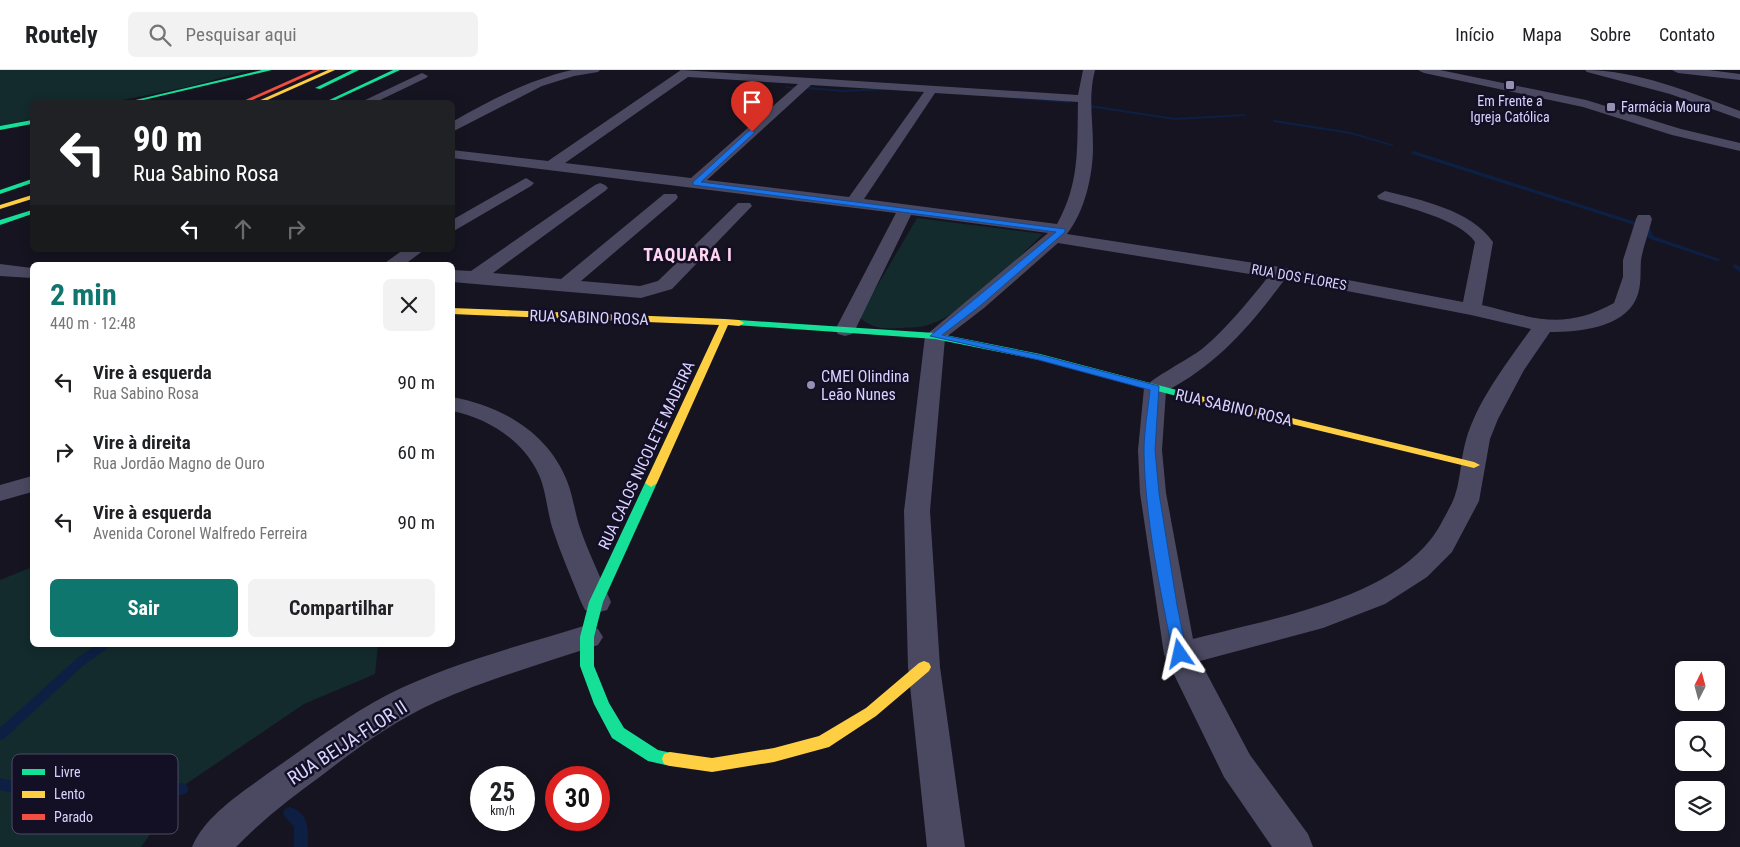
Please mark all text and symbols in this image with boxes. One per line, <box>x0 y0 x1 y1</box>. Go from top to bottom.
search box <box>128 12 478 57</box>
text: Routely <box>25 21 98 49</box>
icon: search <box>146 21 174 49</box>
text: Pesquisar aqui <box>186 23 297 46</box>
text: Início <box>1455 24 1494 45</box>
text: Mapa <box>1522 24 1562 45</box>
text: Sobre <box>1590 24 1631 45</box>
text: Contato <box>1659 24 1715 45</box>
marker: Em Frente a Igreja Católica <box>1504 79 1516 91</box>
pin <box>731 81 773 132</box>
icon: arrive <box>738 88 766 116</box>
place label: Em Frente a Igreja Católica <box>1470 93 1550 125</box>
place label: Farmácia Moura <box>1621 99 1710 115</box>
marker: Farmácia Moura <box>1605 101 1617 113</box>
text: 90 m <box>133 119 202 160</box>
icon: left <box>50 120 115 185</box>
text: Rua Sabino Rosa <box>133 161 279 186</box>
icon: left <box>176 215 204 243</box>
icon: ahead <box>229 215 257 243</box>
icon: right <box>282 215 310 243</box>
district label: TAQUARA I <box>643 244 733 265</box>
street label: RUA DOS FLORES <box>1250 261 1348 293</box>
text: 2 min <box>50 277 117 312</box>
button: close <box>383 279 435 331</box>
street label: RUA SABINO ROSA <box>529 306 649 329</box>
text: 440 m · 12:48 <box>50 314 136 333</box>
street label: RUA CALOS NICOLETE MADEIRA <box>594 358 699 552</box>
text: Vire à esquerda <box>93 361 212 384</box>
place label: CMEI Olindina Leão Nunes <box>821 367 910 404</box>
icon: left <box>50 368 78 396</box>
text: 90 m <box>398 371 435 394</box>
marker: CMEI Olindina Leão Nunes <box>805 379 817 391</box>
text: Rua Sabino Rosa <box>93 384 199 403</box>
street label: RUA SABINO ROSA <box>1174 385 1294 430</box>
text: Vire à direita <box>93 431 191 454</box>
icon: right <box>50 438 78 466</box>
text: 60 m <box>398 441 435 464</box>
text: Rua Jordão Magno de Ouro <box>93 454 265 473</box>
text: Vire à esquerda <box>93 501 212 524</box>
icon: left <box>50 508 78 536</box>
text: 90 m <box>398 511 435 534</box>
text: Avenida Coronel Walfredo Ferreira <box>93 524 307 543</box>
button: Sair <box>50 579 238 637</box>
button: Compartilhar <box>248 579 435 637</box>
position arrow <box>1153 627 1205 679</box>
north arrow <box>1675 661 1725 711</box>
map controls <box>1675 661 1725 831</box>
street label: RUA BEIJA-FLOR II <box>283 695 411 790</box>
button: search <box>1675 721 1725 771</box>
legend <box>12 754 178 834</box>
text: Livre <box>54 764 81 780</box>
speed limit sign: 30 <box>545 766 610 831</box>
text: 25 <box>490 778 515 807</box>
button: layers <box>1675 781 1725 831</box>
text: Lento <box>54 786 85 802</box>
text: km/h <box>490 804 515 818</box>
text: Parado <box>54 809 93 825</box>

